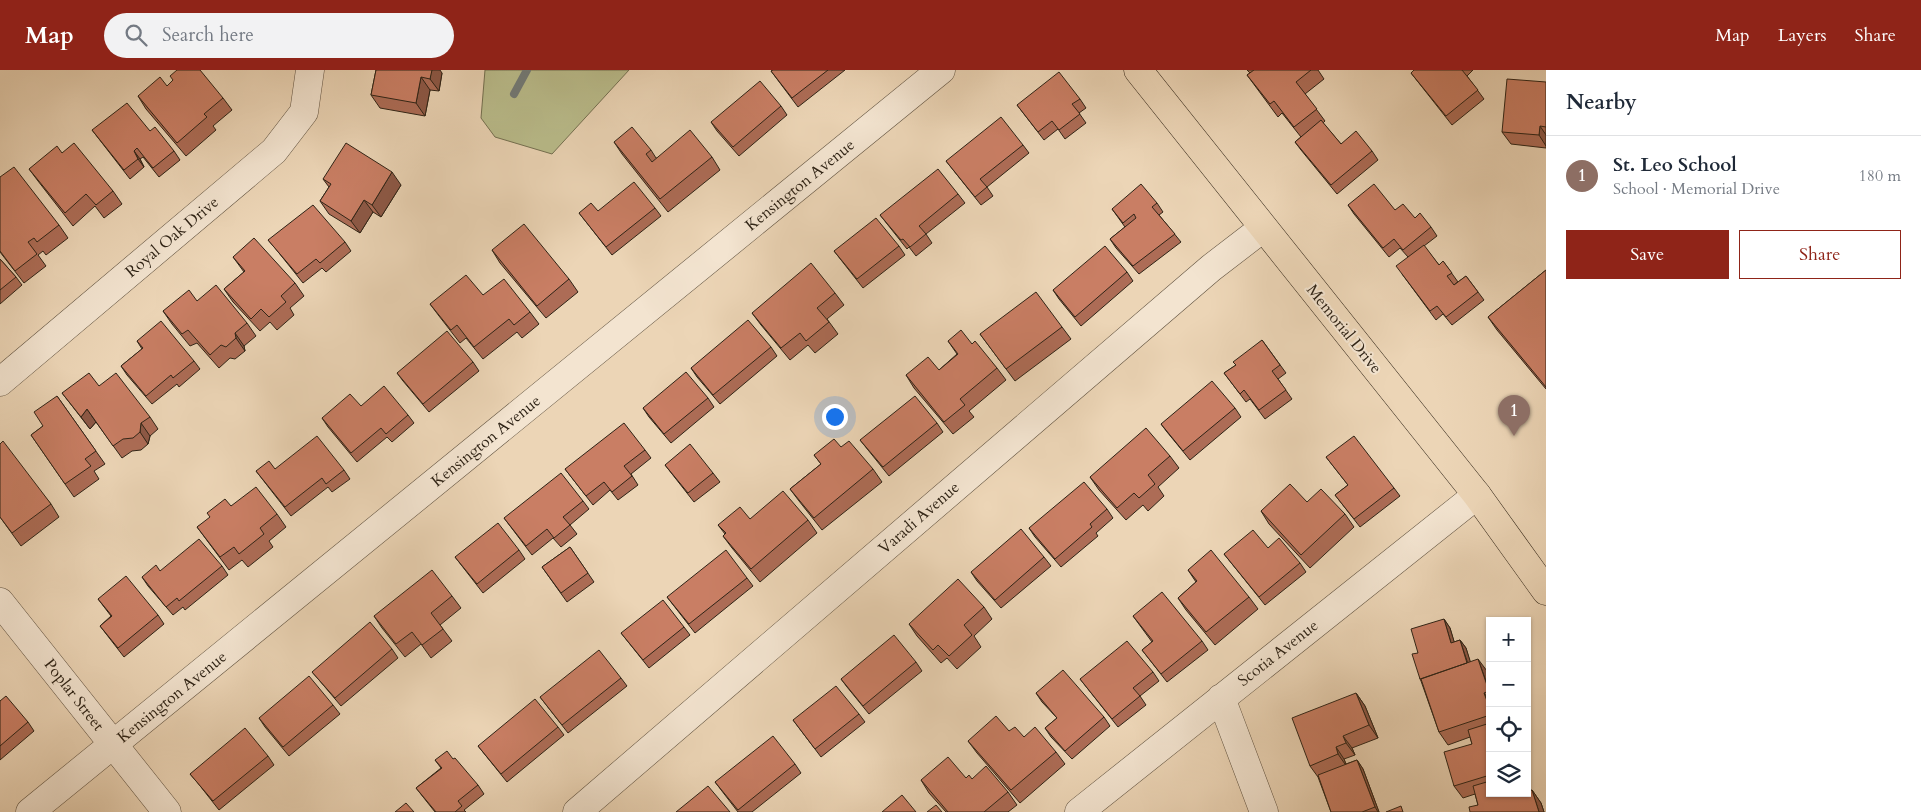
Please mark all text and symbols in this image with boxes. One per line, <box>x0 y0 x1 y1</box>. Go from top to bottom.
search box <box>104 13 454 58</box>
text: Map <box>25 19 74 52</box>
icon: search <box>122 21 150 49</box>
text: Search here <box>162 22 254 48</box>
text: Map <box>1715 23 1750 48</box>
text: Layers <box>1778 23 1827 48</box>
text: Share <box>1855 23 1896 48</box>
text: Nearby <box>1566 88 1637 117</box>
street label: Kensington Avenue <box>741 134 859 236</box>
text: St. Leo School <box>1613 152 1737 178</box>
text: 1 <box>1578 165 1586 187</box>
text: 180 m <box>1859 165 1901 187</box>
text: School · Memorial Drive <box>1613 178 1780 200</box>
street label: Royal Oak Drive <box>121 191 223 283</box>
button: Save <box>1566 230 1729 279</box>
button: Share <box>1739 230 1901 279</box>
street label: Memorial Drive <box>1301 280 1387 378</box>
street label: Kensington Avenue <box>427 390 545 492</box>
pin: 1 <box>1498 395 1530 436</box>
your location <box>822 404 848 430</box>
street label: Varadi Avenue <box>874 477 964 559</box>
street label: Scotia Avenue <box>1233 615 1323 691</box>
map controls <box>1486 617 1531 797</box>
button: + <box>1486 617 1531 662</box>
street label: Kensington Avenue <box>113 646 231 748</box>
street label: Poplar Street <box>39 654 109 736</box>
button: − <box>1486 662 1531 707</box>
button: locate <box>1486 707 1531 752</box>
button: layers <box>1486 752 1531 797</box>

